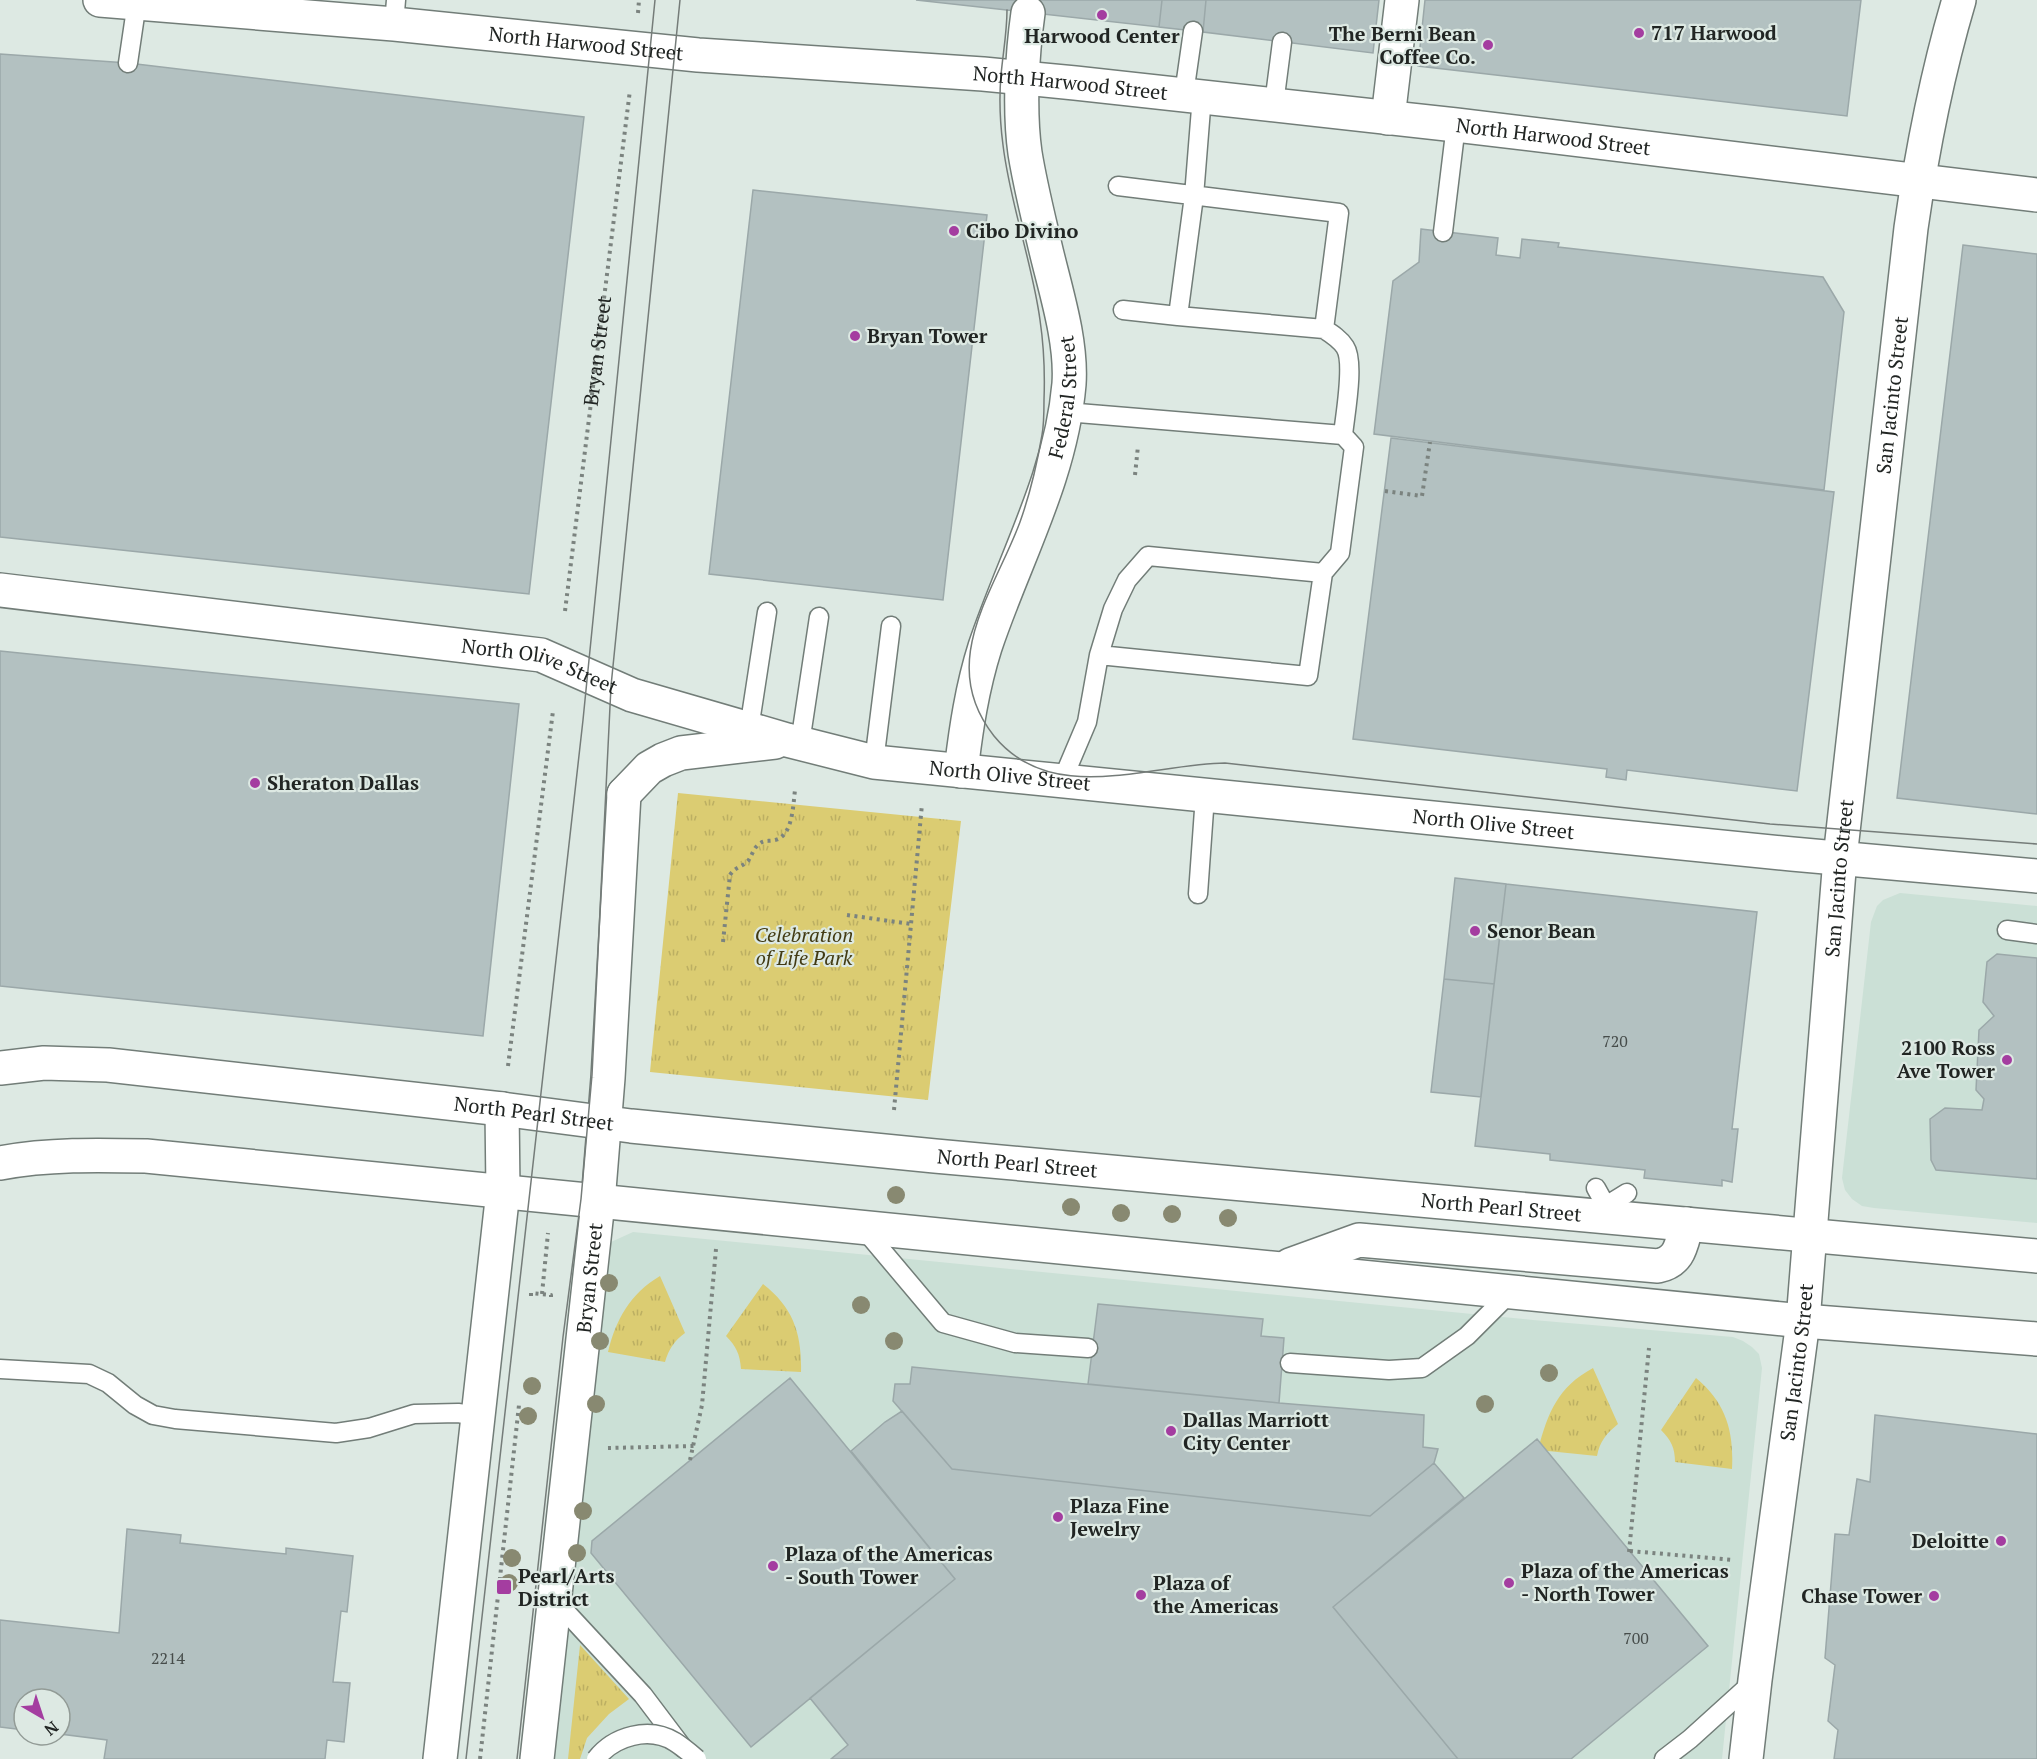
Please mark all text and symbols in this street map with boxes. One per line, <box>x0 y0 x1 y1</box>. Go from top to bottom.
marker: Harwood Center <box>1095 8 1109 22</box>
place label: 717 Harwood <box>1651 19 1777 46</box>
street label: North Harwood Street <box>487 20 685 67</box>
place label: The Berni Bean Coffee Co. <box>1329 20 1476 70</box>
place label: Harwood Center <box>1024 22 1180 49</box>
marker: 717 Harwood <box>1632 26 1646 40</box>
marker: The Berni Bean Coffee Co. <box>1481 38 1495 52</box>
street label: North Harwood Street <box>972 59 1170 106</box>
street label: North Harwood Street <box>1455 111 1653 161</box>
place label: Cibo Divino <box>966 217 1078 244</box>
marker: Cibo Divino <box>947 224 961 238</box>
street label: Bryan Street <box>577 294 617 408</box>
street label: San Jacinto Street <box>1869 314 1914 475</box>
place label: Bryan Tower <box>867 322 988 349</box>
marker: Bryan Tower <box>848 329 862 343</box>
street label: Federal Street <box>1042 333 1082 462</box>
street label: North Olive Street <box>460 632 623 700</box>
street label: North Olive Street <box>928 754 1093 797</box>
place label: Sheraton Dallas <box>267 769 419 796</box>
marker: Sheraton Dallas <box>248 776 262 790</box>
street label: San Jacinto Street <box>1818 797 1860 958</box>
street label: North Olive Street <box>1411 802 1576 845</box>
place label: Senor Bean <box>1487 917 1596 944</box>
park label: Celebration of Life Park <box>755 921 853 971</box>
marker: Senor Bean <box>1468 924 1482 938</box>
house number: 720 <box>1602 1030 1628 1052</box>
place label: 2100 Ross Ave Tower <box>1897 1034 1995 1084</box>
marker: 2100 Ross Ave Tower <box>2000 1053 2014 1067</box>
street label: North Pearl Street <box>453 1090 616 1137</box>
street label: North Pearl Street <box>936 1142 1099 1184</box>
street label: North Pearl Street <box>1420 1186 1583 1228</box>
street label: Bryan Street <box>570 1221 609 1334</box>
street label: San Jacinto Street <box>1773 1282 1819 1443</box>
place label: Dallas Marriott City Center <box>1183 1406 1329 1456</box>
marker: Dallas Marriott City Center <box>1164 1424 1178 1438</box>
place label: Plaza Fine Jewelry <box>1070 1492 1169 1542</box>
marker: Plaza Fine Jewelry <box>1051 1510 1065 1524</box>
place label: Deloitte <box>1912 1527 1989 1554</box>
marker: Deloitte <box>1994 1534 2008 1548</box>
place label: Plaza of the Americas - South Tower <box>785 1540 993 1590</box>
place label: Plaza of the Americas - North Tower <box>1521 1557 1729 1607</box>
marker: Plaza of the Americas - South Tower <box>766 1559 780 1573</box>
place label: Pearl/Arts District <box>518 1562 614 1612</box>
place label: Plaza of the Americas <box>1153 1569 1279 1619</box>
marker: Plaza of the Americas - North Tower <box>1502 1576 1516 1590</box>
marker: Pearl/Arts District <box>495 1578 513 1596</box>
place label: Chase Tower <box>1801 1582 1922 1609</box>
marker: Plaza of the Americas <box>1134 1588 1148 1602</box>
marker: Chase Tower <box>1927 1589 1941 1603</box>
house number: 700 <box>1623 1627 1649 1649</box>
house number: 2214 <box>151 1647 186 1669</box>
north arrow <box>12 1687 72 1747</box>
text: N <box>40 1716 63 1741</box>

